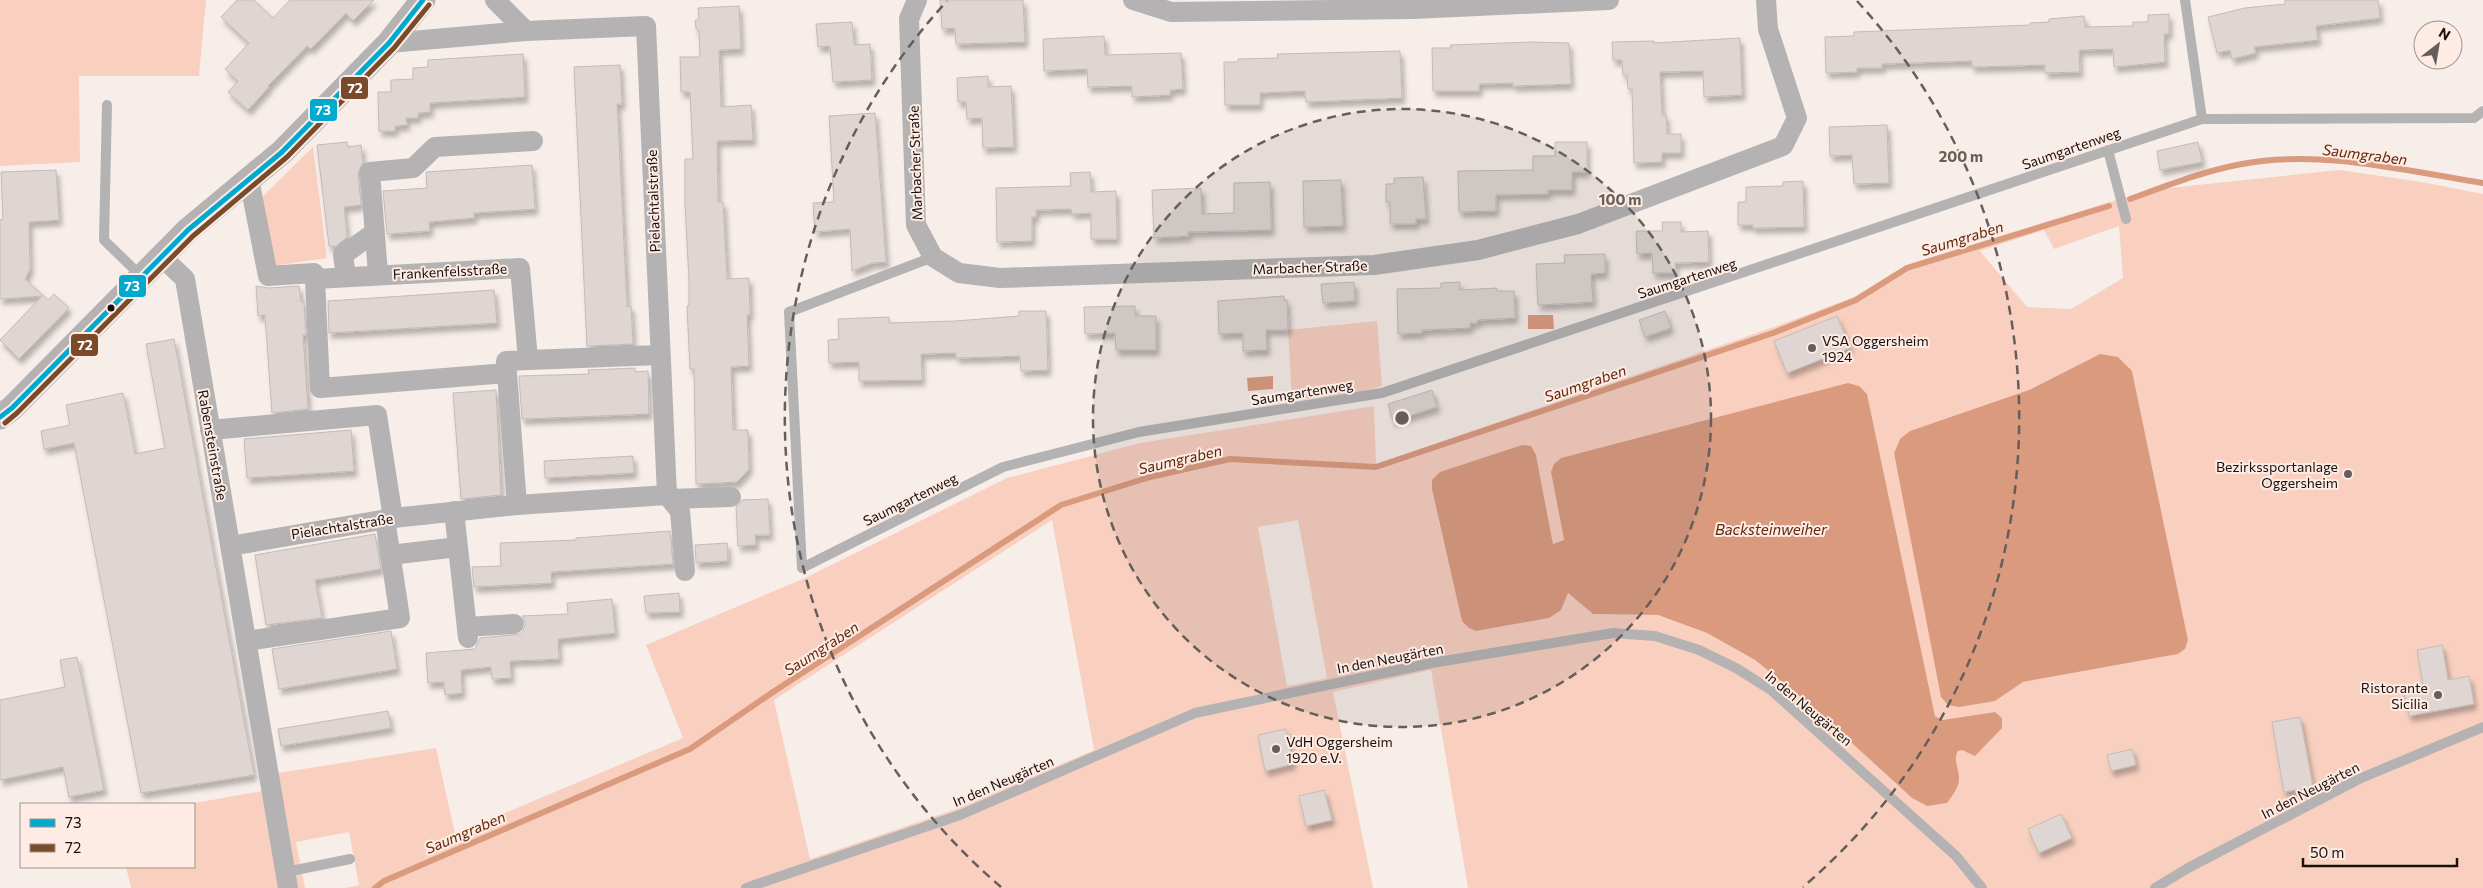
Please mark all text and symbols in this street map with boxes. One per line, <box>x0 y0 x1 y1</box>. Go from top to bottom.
north arrow <box>2413 20 2463 70</box>
text: N <box>2436 23 2454 43</box>
line badge: 72 <box>340 76 369 100</box>
text: 72 <box>347 79 363 96</box>
line badge: 73 <box>309 98 338 122</box>
text: 73 <box>315 101 331 118</box>
street label: Marbacher Straße <box>905 105 925 221</box>
street label: Saumgartenweg <box>2020 123 2123 173</box>
water label: Saumgraben <box>2322 140 2408 168</box>
text: 200 m <box>1939 147 1983 165</box>
street label: Pielachtalstraße <box>643 149 663 253</box>
text: 100 m <box>1599 190 1641 208</box>
water label: Saumgraben <box>1919 217 2005 259</box>
street label: Saumgartenweg <box>1635 254 1739 302</box>
street label: Marbacher Straße <box>1252 257 1368 277</box>
street label: Frankenfelsstraße <box>392 260 508 282</box>
line badge: 73 <box>118 274 147 298</box>
text: 73 <box>124 277 140 294</box>
unlabelled marker <box>106 303 116 313</box>
place label: VSA Oggersheim 1924 <box>1822 332 1929 365</box>
line badge: 72 <box>70 333 99 357</box>
text: 72 <box>77 336 93 353</box>
marker: VSA Oggersheim 1924 <box>1806 342 1818 354</box>
water label: Saumgraben <box>1542 361 1628 405</box>
street label: Saumgartenweg <box>1250 376 1354 408</box>
street label: Rabensteinstraße <box>195 388 231 502</box>
centre of rings <box>1393 409 1411 427</box>
water label: Saumgraben <box>1136 441 1224 477</box>
place label: Bezirkssportanlage Oggersheim <box>2216 458 2338 491</box>
marker: Bezirkssportanlage Oggersheim <box>2342 468 2354 480</box>
street label: Saumgartenweg <box>860 469 960 529</box>
street label: Pielachtalstraße <box>290 510 394 542</box>
water label: Backsteinweiher <box>1715 520 1828 538</box>
water label: Saumgraben <box>780 617 862 679</box>
street label: In den Neugärten <box>1335 639 1445 677</box>
street label: In den Neugärten <box>1762 667 1856 749</box>
place label: Ristorante Sicilia <box>2361 679 2428 712</box>
marker: Ristorante Sicilia <box>2432 689 2444 701</box>
place label: VdH Oggersheim 1920 e.V. <box>1286 733 1393 766</box>
marker: VdH Oggersheim 1920 e.V. <box>1270 743 1282 755</box>
street label: In den Neugärten <box>950 752 1056 810</box>
street label: In den Neugärten <box>2258 758 2362 822</box>
legend <box>20 803 195 868</box>
water label: Saumgraben <box>422 807 508 857</box>
text: 73 <box>65 813 81 831</box>
scale bar <box>2303 836 2457 868</box>
text: 72 <box>65 838 81 856</box>
text: 50 m <box>2310 843 2344 861</box>

